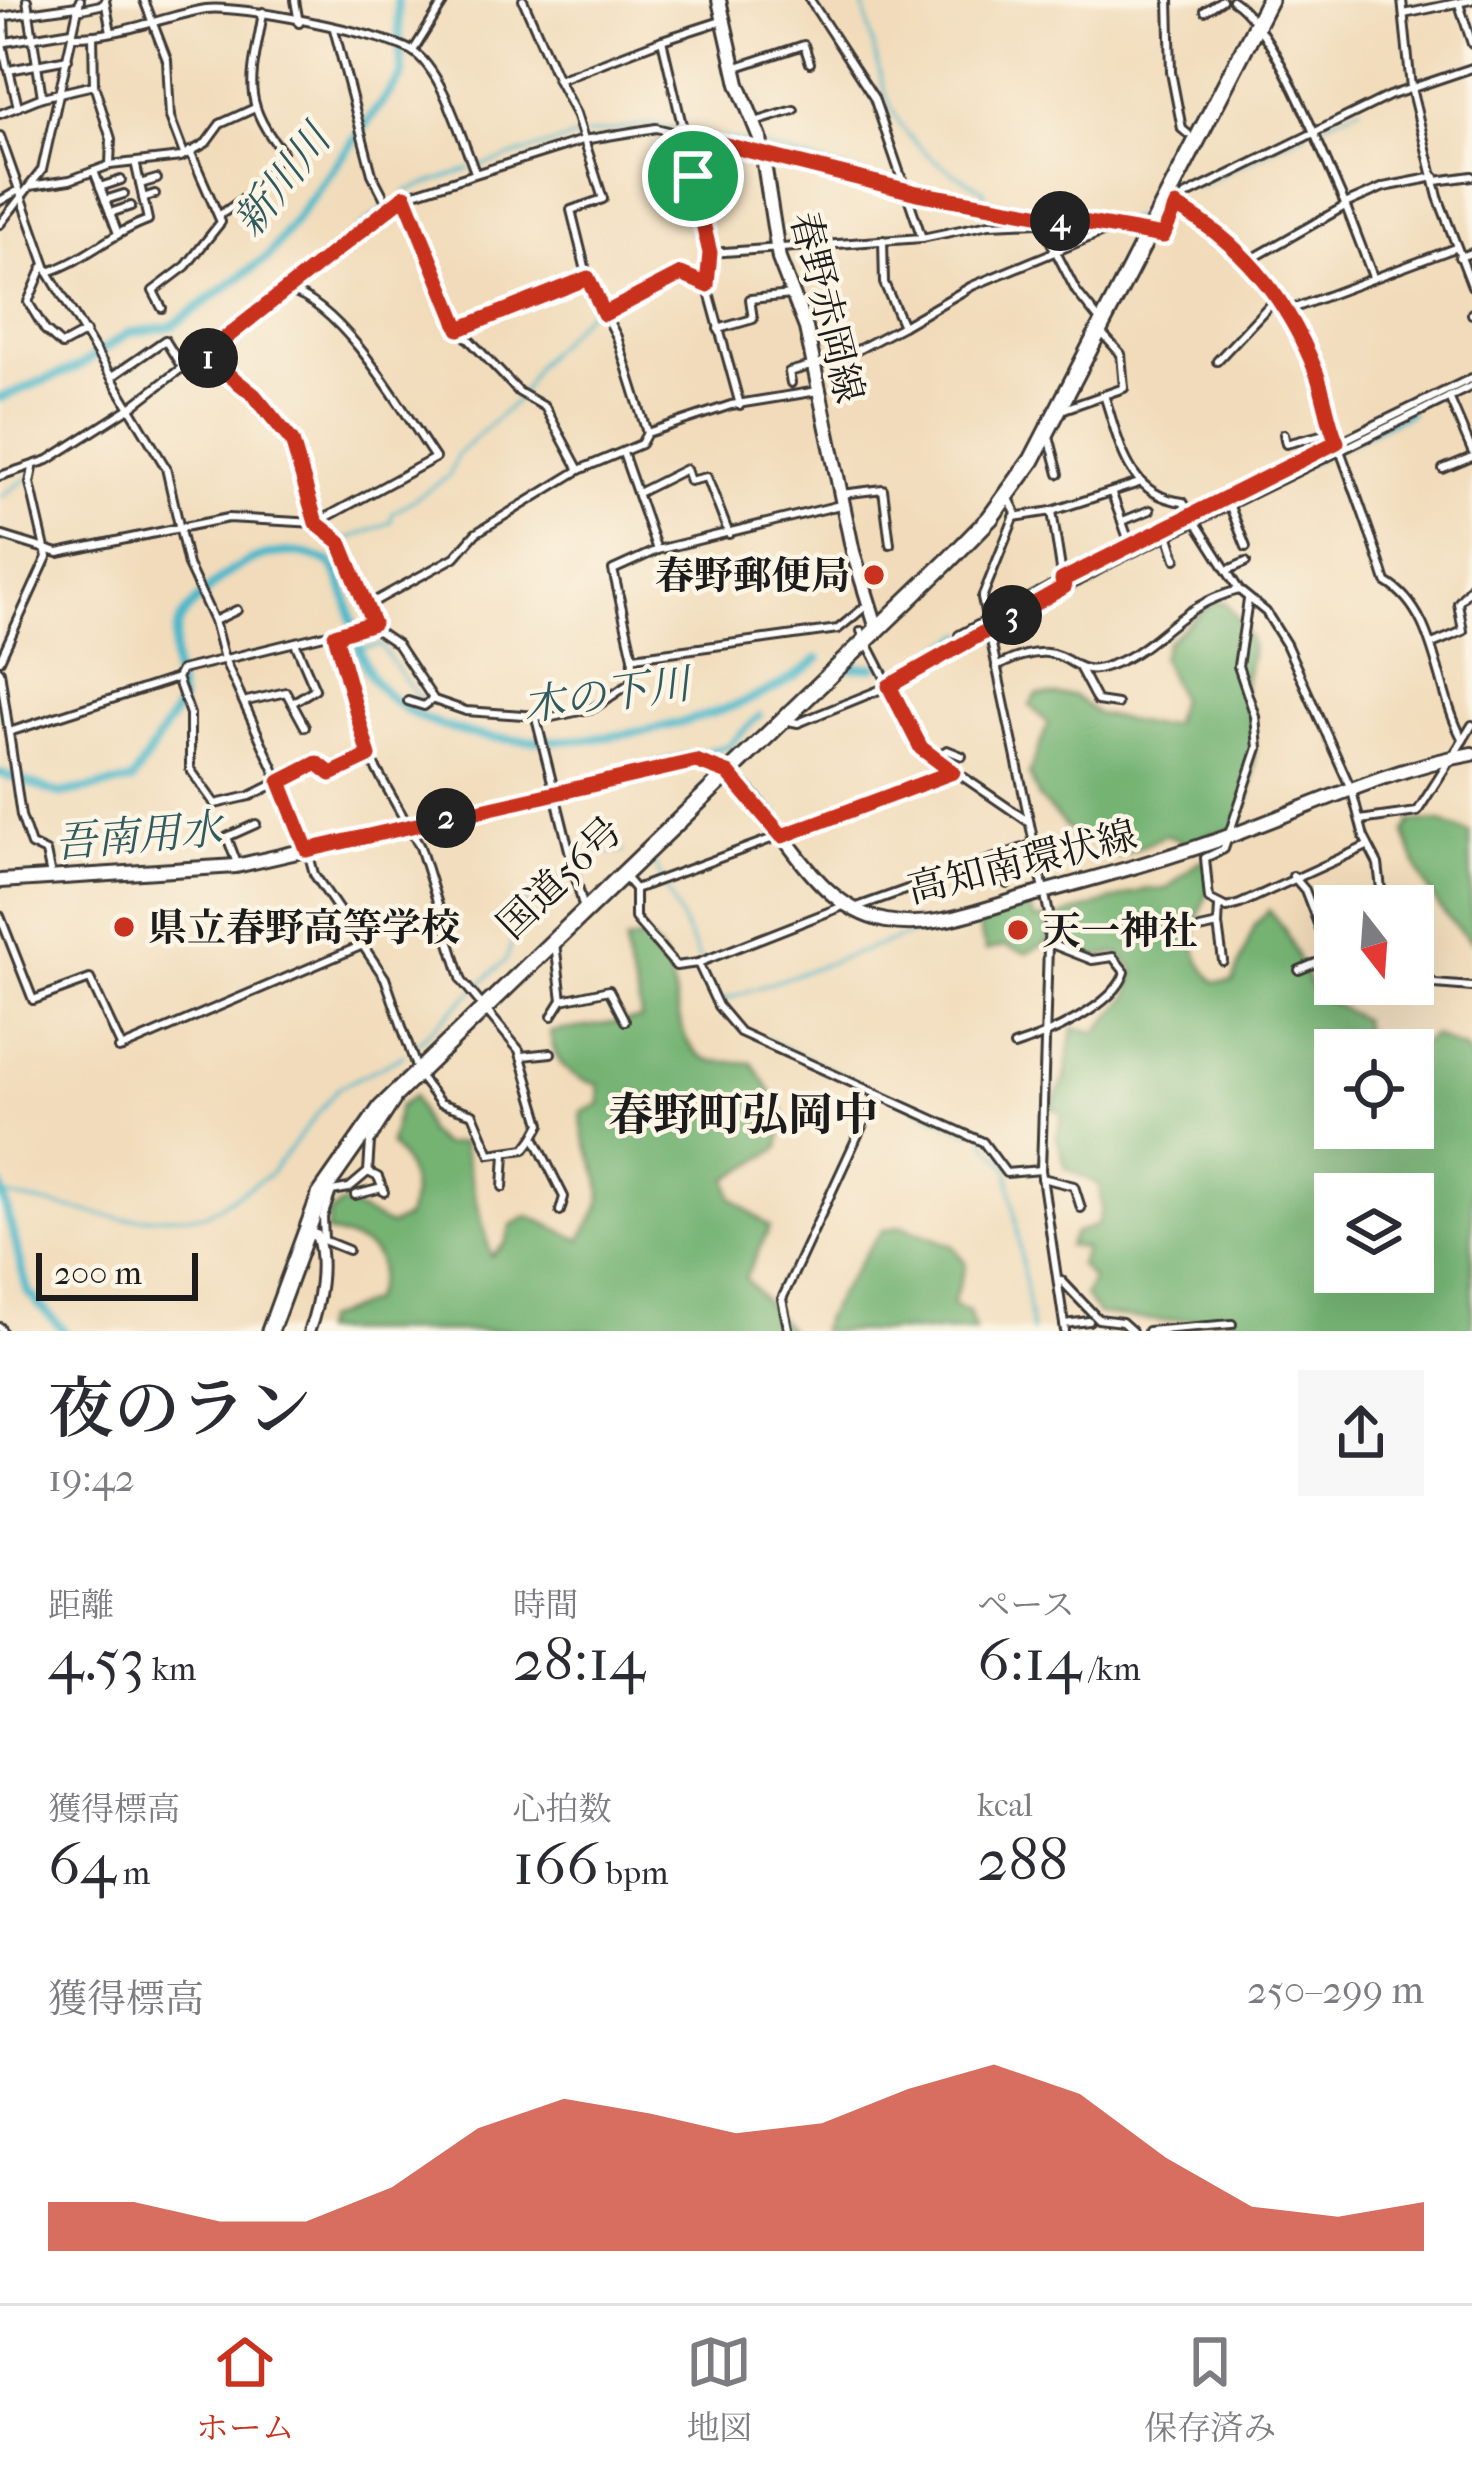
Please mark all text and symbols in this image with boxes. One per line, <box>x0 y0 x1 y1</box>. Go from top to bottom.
water label: 新川川 <box>224 113 343 246</box>
pin <box>642 125 744 227</box>
icon: arrive <box>660 143 726 209</box>
pin: 4 <box>1030 191 1090 251</box>
text: 4 <box>1050 201 1070 240</box>
street label: 春野赤岡線 <box>781 207 873 407</box>
pin: 1 <box>178 328 238 388</box>
text: 1 <box>202 338 214 377</box>
place label: 春野郵便局 <box>655 553 850 599</box>
marker: 春野郵便局 <box>861 562 887 588</box>
pin: 3 <box>982 585 1042 645</box>
text: 3 <box>1005 595 1019 634</box>
water label: 木の下川 <box>520 659 697 731</box>
pin: 2 <box>416 788 476 848</box>
text: 2 <box>438 798 454 837</box>
water label: 吾南用水 <box>52 804 228 868</box>
street label: 国道56号 <box>488 807 631 948</box>
street label: 高知南環状線 <box>903 811 1141 913</box>
north arrow <box>1314 885 1434 1005</box>
map controls <box>1314 885 1434 1293</box>
place label: 県立春野高等学校 <box>148 905 460 951</box>
place label: 天一神社 <box>1042 908 1198 954</box>
marker: 県立春野高等学校 <box>111 914 137 940</box>
marker: 天一神社 <box>1005 917 1031 943</box>
button: locate <box>1314 1029 1434 1149</box>
district label: 春野町弘岡中 <box>608 1089 878 1142</box>
button: layers <box>1314 1173 1434 1293</box>
scale bar <box>36 1247 198 1300</box>
text: 200 m <box>54 1254 142 1293</box>
button: share <box>1298 1370 1424 1496</box>
text: 夜のラン <box>48 1371 312 1448</box>
text: 19:42 <box>48 1455 135 1501</box>
text: 距離 <box>48 1586 114 1625</box>
text: 時間 <box>513 1586 579 1625</box>
text: ペース <box>977 1586 1075 1625</box>
text: 4.53 <box>48 1625 145 1696</box>
text: 28:14 <box>513 1625 645 1696</box>
text: 6:14 <box>977 1625 1081 1696</box>
text: km <box>145 1650 196 1689</box>
text: /km <box>1081 1650 1141 1689</box>
text: kcal <box>977 1786 1033 1825</box>
text: 獲得標高 <box>48 1790 180 1829</box>
text: 心拍数 <box>513 1790 612 1829</box>
text: 288 <box>977 1825 1068 1896</box>
text: 64 <box>48 1829 116 1900</box>
text: 166 <box>513 1829 599 1900</box>
text: m <box>116 1854 150 1893</box>
text: bpm <box>599 1854 668 1893</box>
text: 250–299 m <box>1247 1967 1424 2013</box>
text: 獲得標高 <box>48 1976 204 2022</box>
tab: ホーム <box>196 2329 295 2448</box>
tab: 地図 <box>686 2329 752 2448</box>
tab: 保存済み <box>1144 2329 1276 2448</box>

